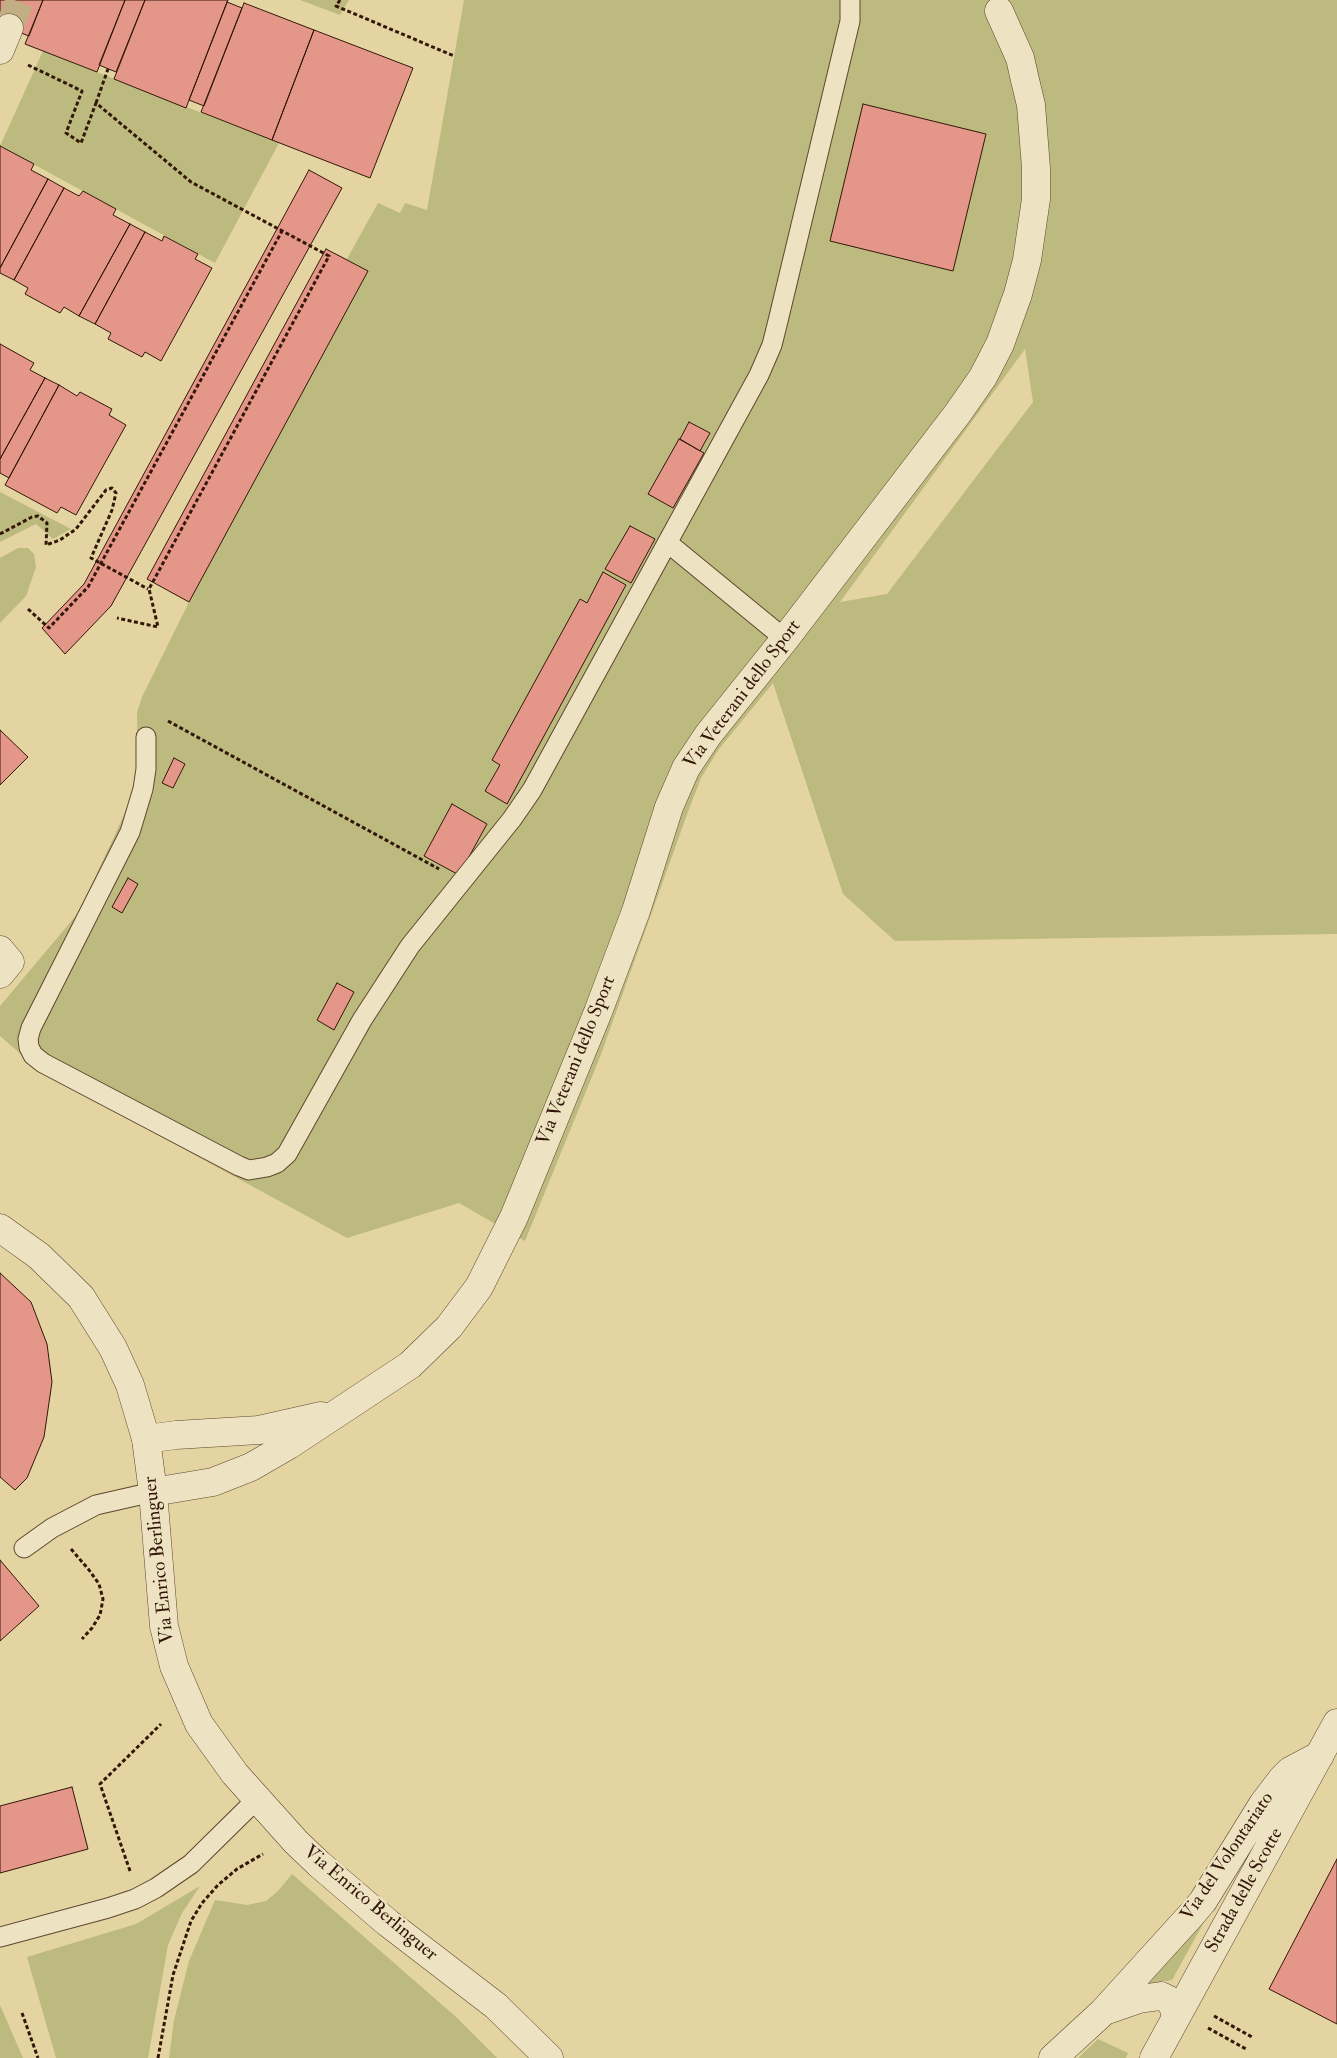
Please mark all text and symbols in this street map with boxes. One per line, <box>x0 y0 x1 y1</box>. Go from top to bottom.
street label: Via Veterani dello Sport <box>680 616 806 774</box>
street label: Via Veterani dello Sport <box>533 973 621 1149</box>
street label: Via Enrico Berlinguer <box>140 1475 180 1645</box>
street label: Via del Volontariato <box>1177 1788 1279 1926</box>
street label: Strada delle Scotte <box>1201 1825 1289 1957</box>
street label: Via Enrico Berlinguer <box>298 1841 442 1967</box>

